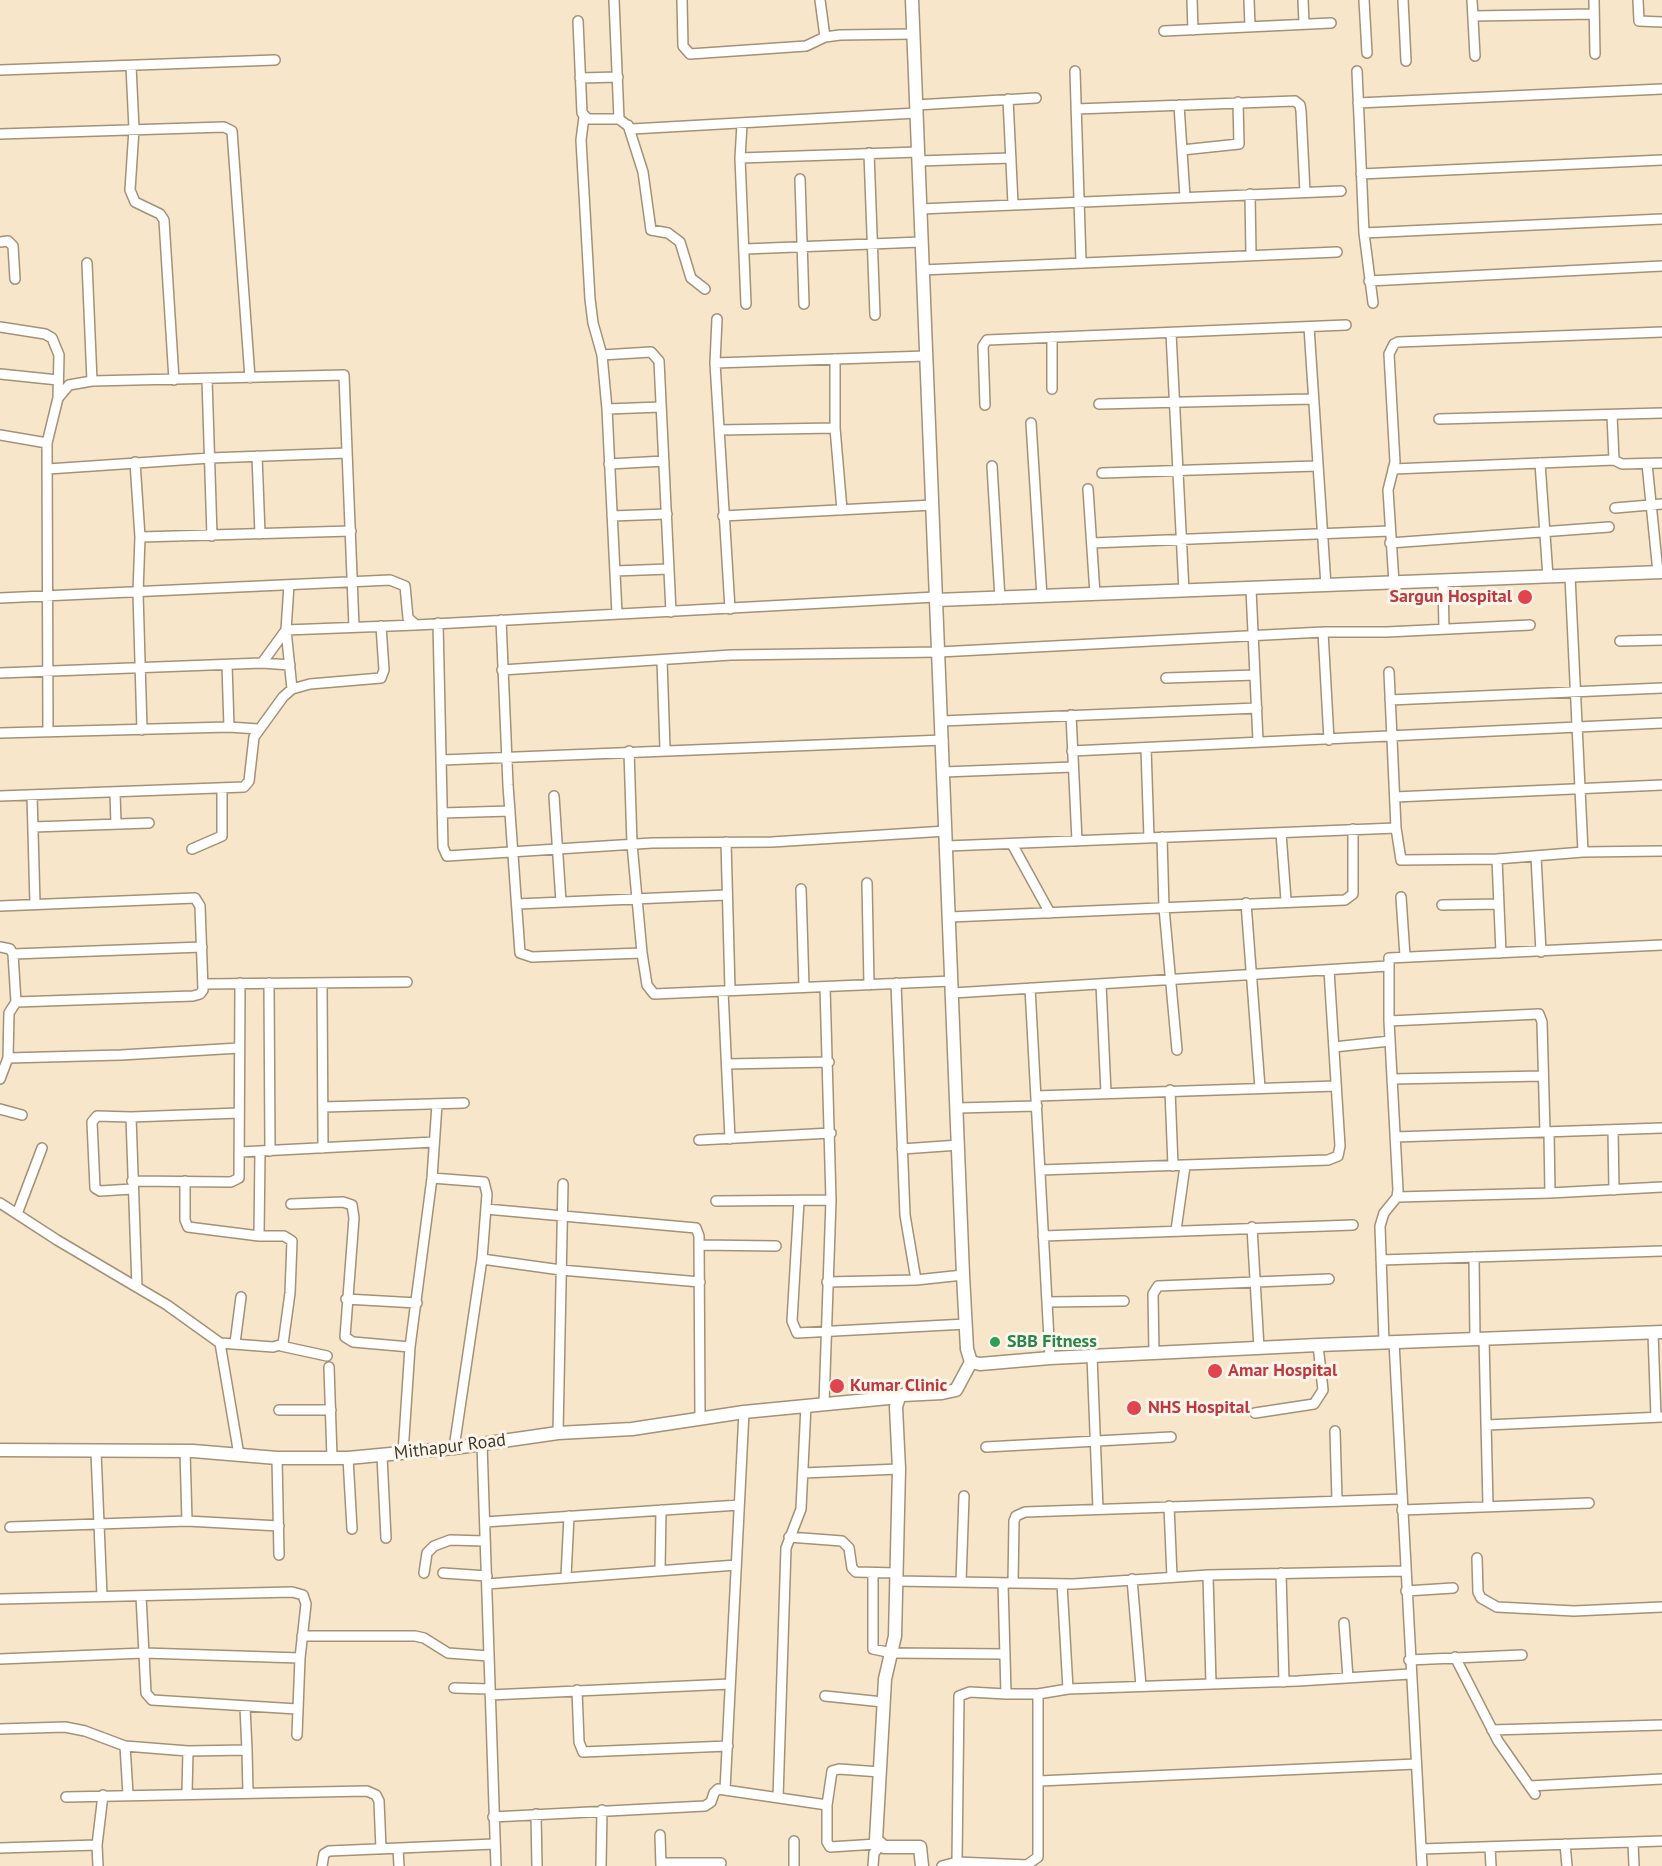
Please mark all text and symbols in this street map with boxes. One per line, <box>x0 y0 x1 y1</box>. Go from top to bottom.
place label: Sargun Hospital <box>1389 586 1512 608</box>
marker: Sargun Hospital <box>1516 588 1534 606</box>
place label: SBB Fitness <box>1007 1331 1097 1353</box>
marker: SBB Fitness <box>988 1335 1002 1349</box>
place label: Amar Hospital <box>1228 1360 1337 1382</box>
marker: Amar Hospital <box>1206 1362 1224 1380</box>
place label: Kumar Clinic <box>850 1375 947 1397</box>
marker: Kumar Clinic <box>828 1377 846 1395</box>
place label: NHS Hospital <box>1148 1397 1250 1419</box>
marker: NHS Hospital <box>1125 1399 1143 1417</box>
street label: Mithapur Road <box>393 1429 507 1465</box>

